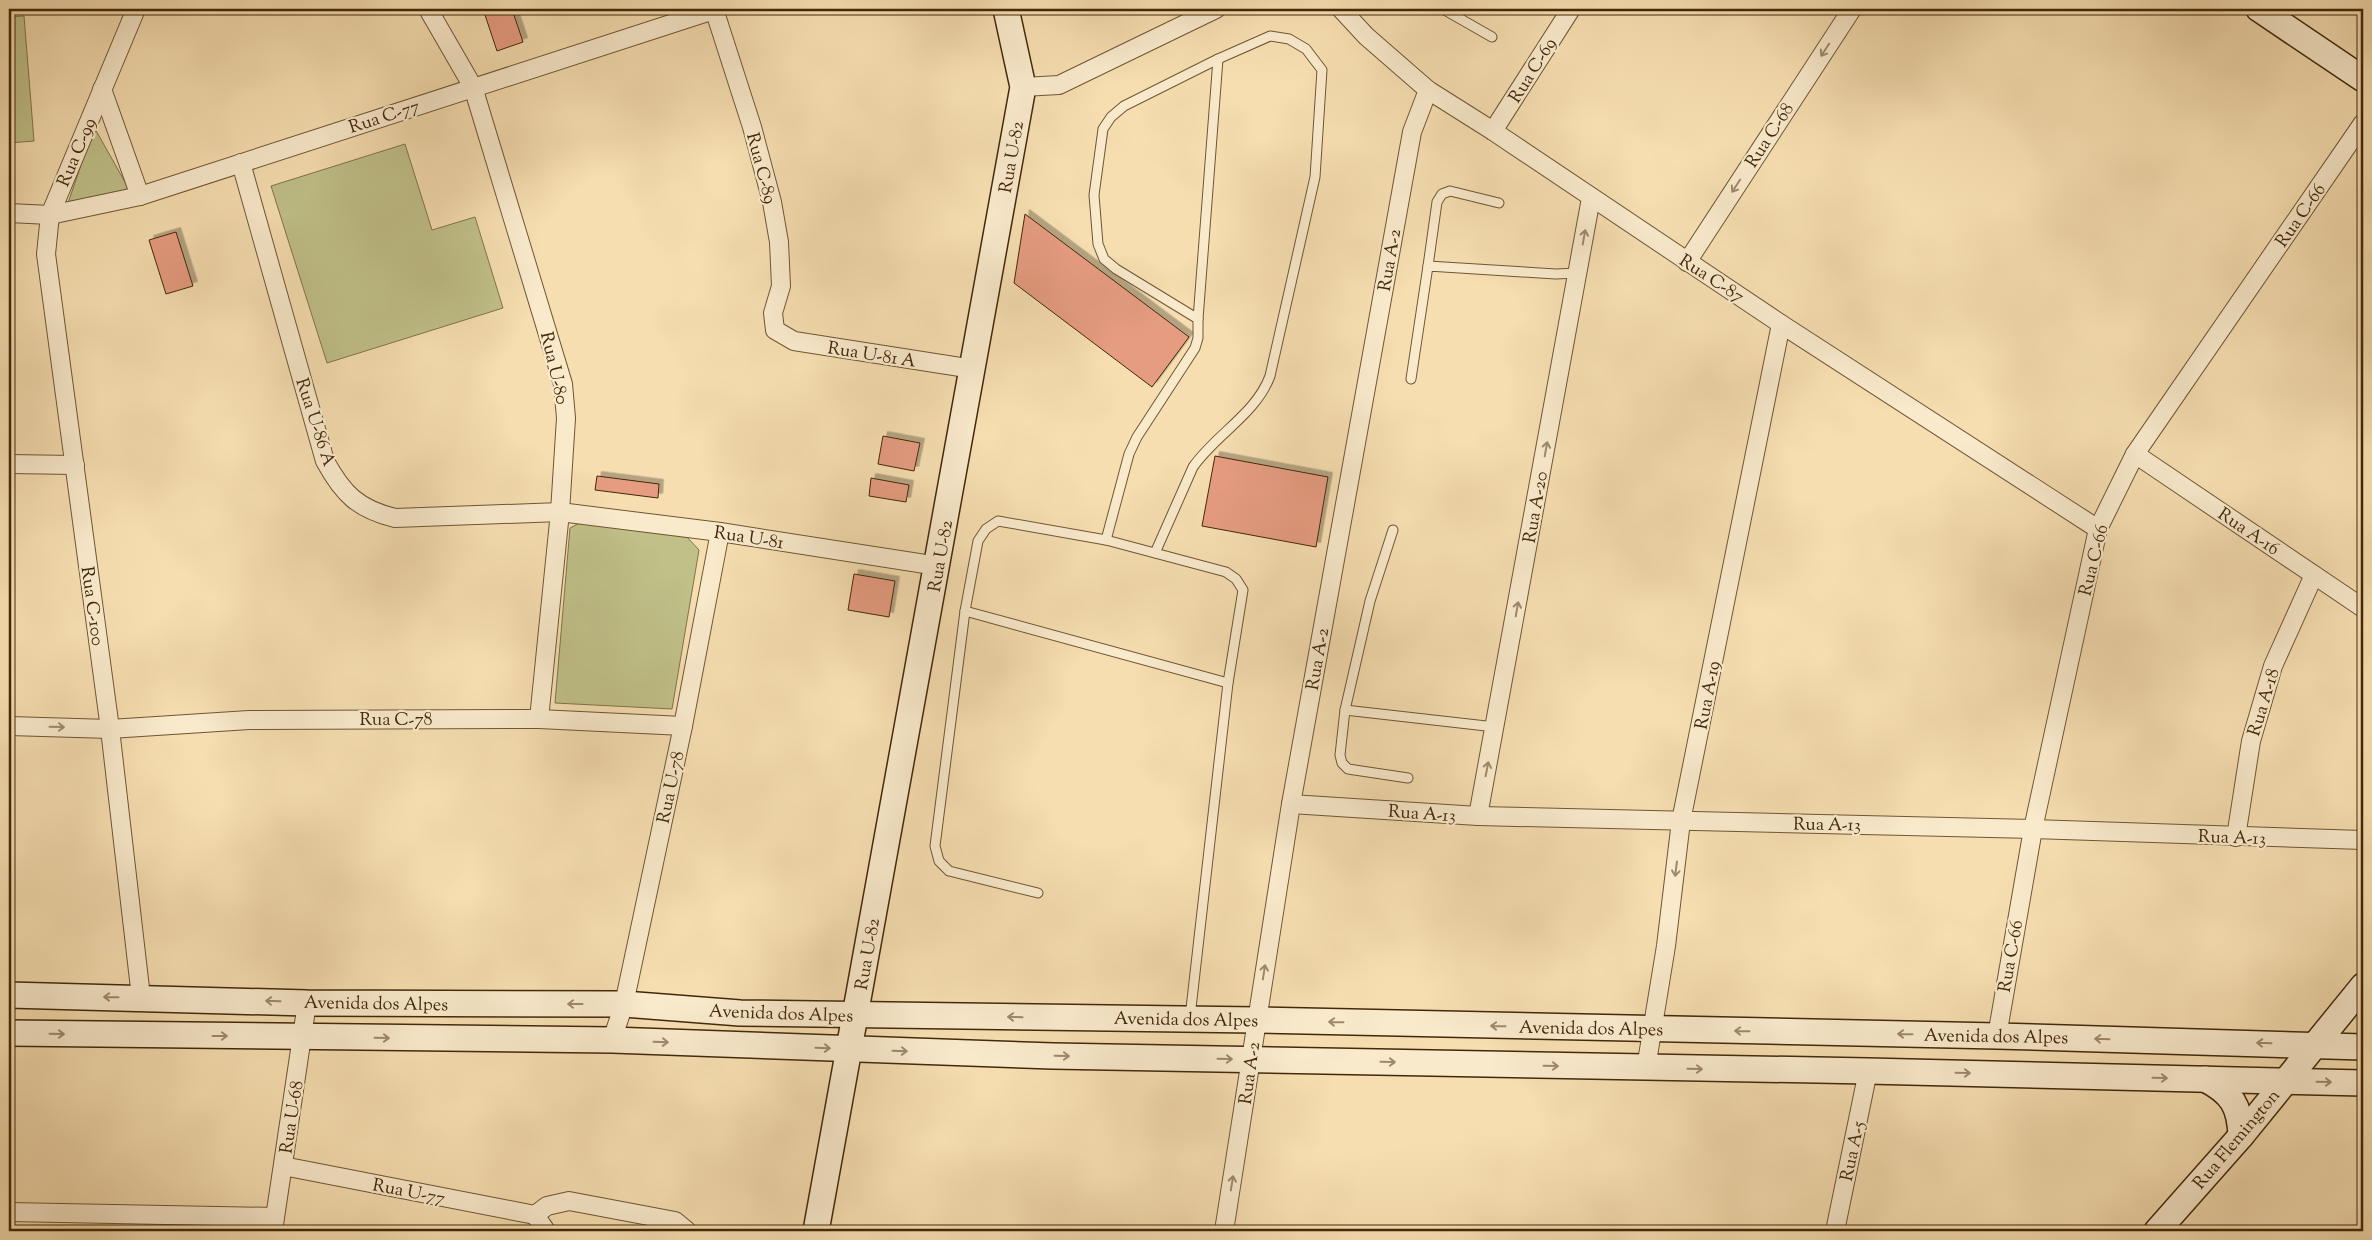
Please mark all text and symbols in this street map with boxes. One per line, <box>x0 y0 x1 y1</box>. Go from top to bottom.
street label: Rua C-69 <box>1503 33 1564 109</box>
one-way arrow <box>1820 42 1830 56</box>
street label: Rua C-77 <box>346 94 423 142</box>
street label: Rua C-68 <box>1740 98 1801 174</box>
street label: Rua C-99 <box>52 114 104 191</box>
street label: Rua U-82 <box>994 119 1032 195</box>
street label: Rua C-89 <box>738 130 782 207</box>
one-way arrow <box>1731 178 1741 192</box>
street label: Rua C-66 <box>2270 179 2333 253</box>
street label: Rua A-2 <box>1373 227 1409 294</box>
one-way arrow <box>1579 230 1589 246</box>
street label: Rua C-87 <box>1673 249 1749 310</box>
street label: Rua U-80 <box>532 329 574 407</box>
street label: Rua U-81 A <box>826 336 918 376</box>
street label: Rua U-86 A <box>288 375 341 471</box>
one-way arrow <box>1541 441 1551 457</box>
street label: Rua A-20 <box>1518 469 1556 545</box>
street label: Rua A-16 <box>2212 502 2284 563</box>
street label: Rua U-82 <box>923 518 961 594</box>
street label: Rua U-81 <box>712 521 786 557</box>
street label: Rua C-66 <box>2074 522 2116 599</box>
street label: Rua C-100 <box>73 565 109 648</box>
one-way arrow <box>1512 601 1522 617</box>
street label: Rua A-2 <box>1301 626 1337 693</box>
street label: Rua A-19 <box>1690 659 1728 732</box>
street label: Rua A-18 <box>2242 665 2288 740</box>
street label: Rua C-78 <box>359 708 433 734</box>
one-way arrow <box>49 723 65 732</box>
street label: Rua U-78 <box>652 749 692 826</box>
one-way arrow <box>1483 761 1492 777</box>
street label: Rua A-13 <box>1387 800 1457 830</box>
street label: Rua A-13 <box>1793 812 1861 840</box>
street label: Rua A-13 <box>2198 825 2266 853</box>
one-way arrow <box>1671 861 1681 877</box>
street label: Rua U-82 <box>850 916 888 992</box>
street label: Rua C-66 <box>1993 918 2031 995</box>
one-way arrow <box>1259 964 1269 980</box>
street label: Avenida dos Alpes <box>303 991 448 1019</box>
one-way arrow <box>103 992 119 1002</box>
one-way arrow <box>265 997 281 1006</box>
one-way arrow <box>568 999 584 1009</box>
street label: Avenida dos Alpes <box>708 999 854 1031</box>
street label: Avenida dos Alpes <box>1113 1007 1258 1035</box>
one-way arrow <box>1007 1012 1024 1022</box>
street label: Avenida dos Alpes <box>1518 1016 1663 1044</box>
one-way arrow <box>1328 1017 1344 1027</box>
one-way arrow <box>1490 1021 1506 1031</box>
street label: Avenida dos Alpes <box>1923 1024 2068 1052</box>
one-way arrow <box>1734 1026 1750 1036</box>
one-way arrow <box>49 1029 65 1039</box>
one-way arrow <box>1897 1029 1913 1039</box>
one-way arrow <box>212 1031 228 1041</box>
one-way arrow <box>374 1033 390 1043</box>
one-way arrow <box>2094 1034 2110 1043</box>
one-way arrow <box>652 1037 668 1047</box>
one-way arrow <box>2257 1038 2273 1048</box>
street label: Rua A-2 <box>1234 1040 1268 1106</box>
one-way arrow <box>815 1044 831 1053</box>
one-way arrow <box>891 1046 907 1056</box>
one-way arrow <box>1054 1052 1070 1061</box>
one-way arrow <box>1216 1054 1232 1063</box>
one-way arrow <box>1380 1057 1396 1067</box>
one-way arrow <box>1542 1061 1558 1071</box>
one-way arrow <box>1686 1064 1703 1074</box>
one-way arrow <box>1954 1069 1970 1078</box>
one-way arrow <box>2152 1074 2168 1083</box>
one-way arrow <box>2316 1077 2332 1087</box>
street label: Rua U-68 <box>274 1079 312 1156</box>
street label: Rua Flemington <box>2188 1084 2288 1196</box>
street label: Rua A-5 <box>1835 1119 1873 1184</box>
street label: Rua U-77 <box>370 1173 447 1213</box>
one-way arrow <box>1227 1175 1237 1191</box>

